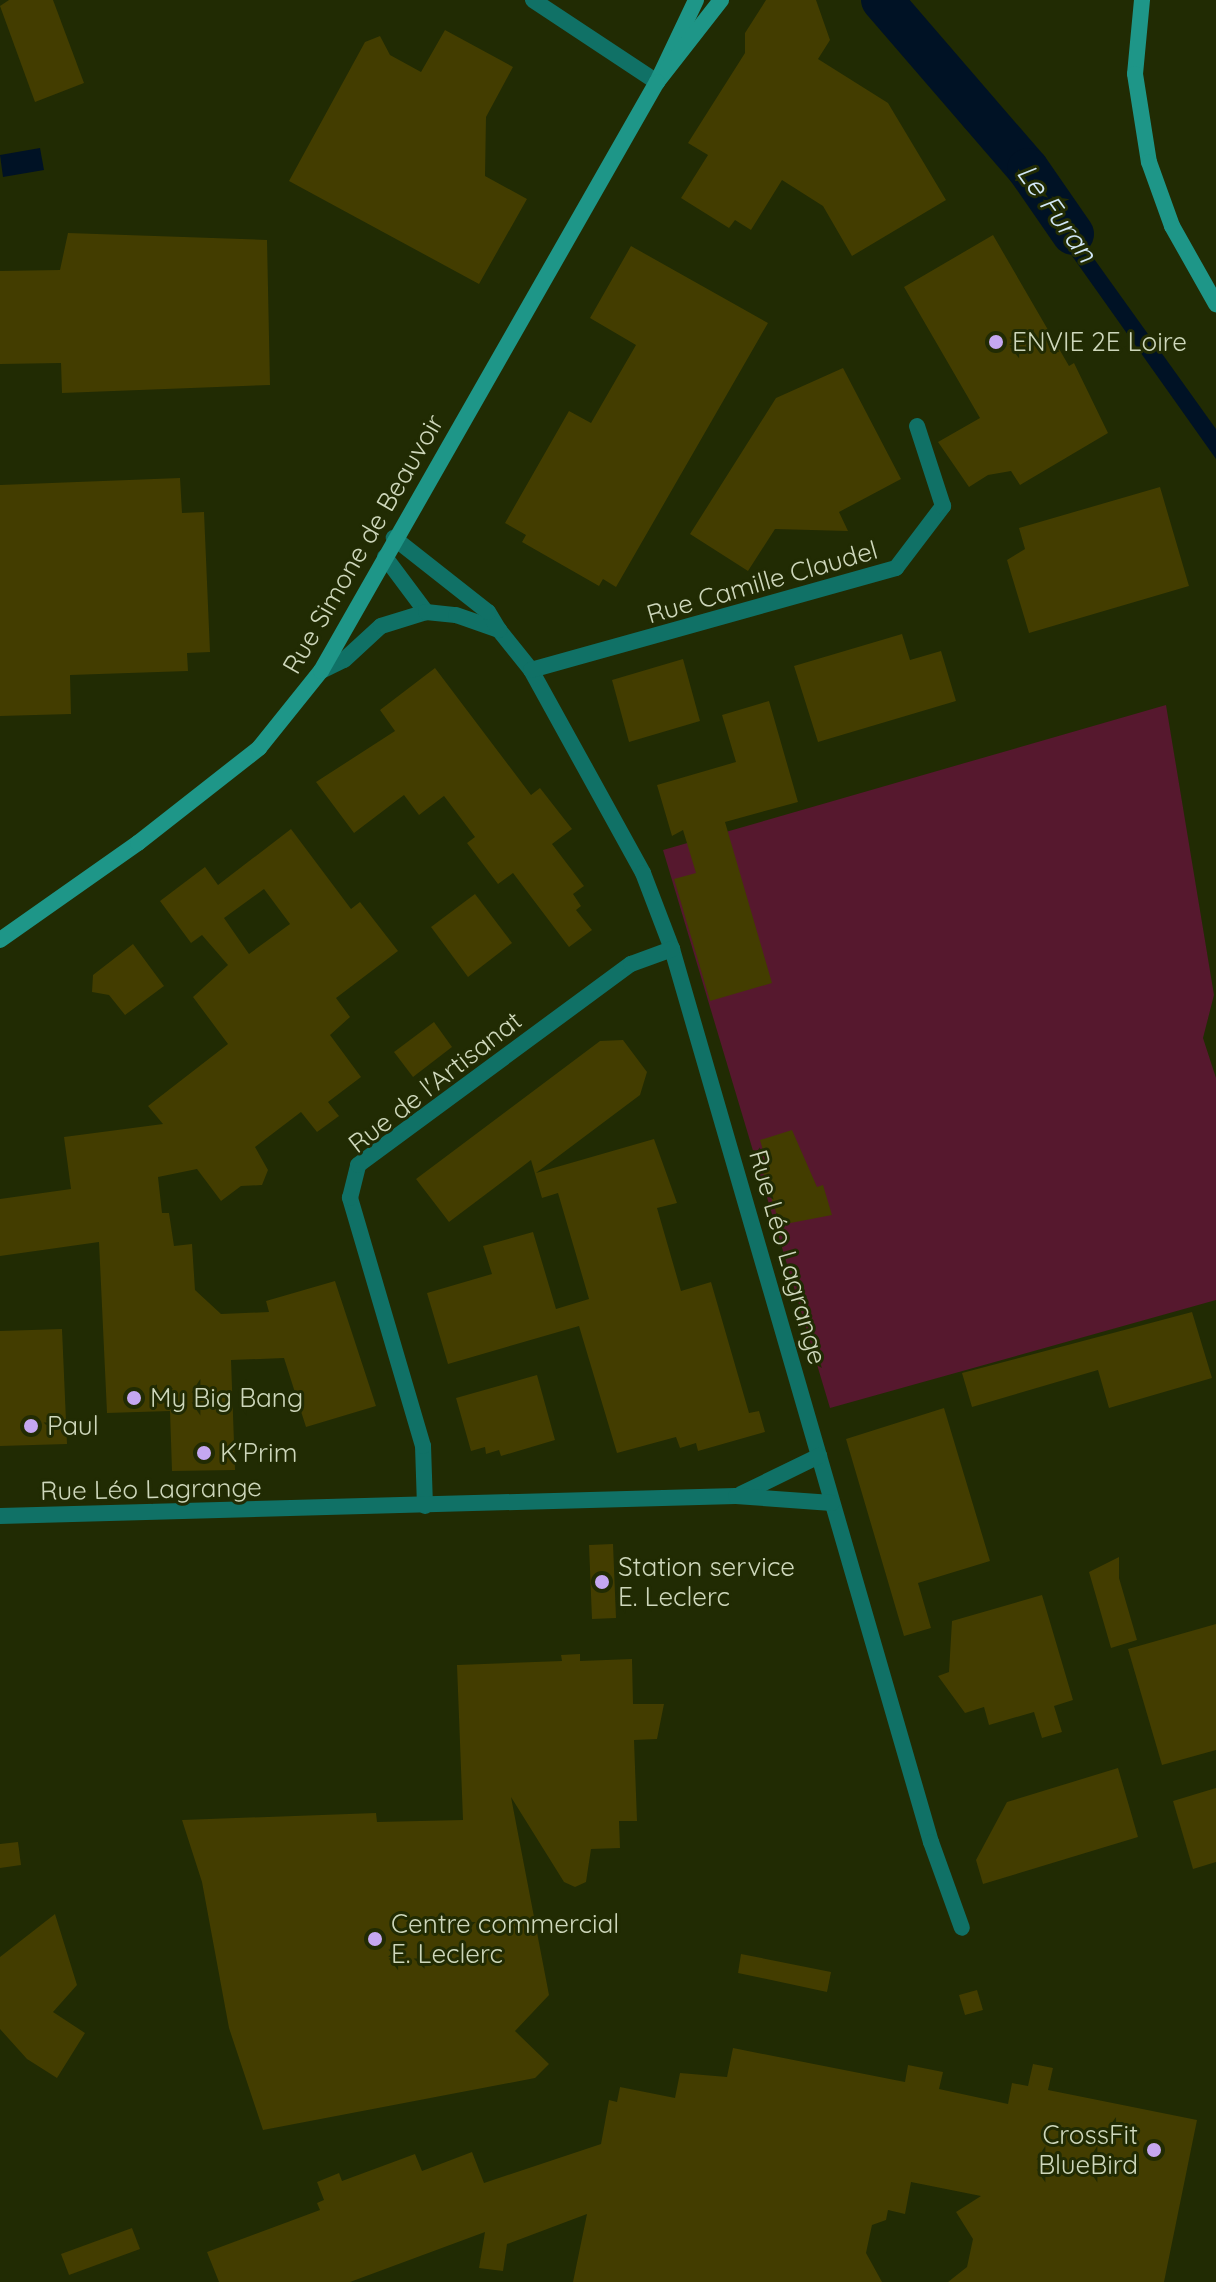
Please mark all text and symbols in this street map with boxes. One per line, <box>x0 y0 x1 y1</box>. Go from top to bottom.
water label: Le Furan <box>1010 157 1104 269</box>
place label: ENVIE 2E Loire <box>1012 326 1187 358</box>
marker: ENVIE 2E Loire <box>987 333 1005 351</box>
street label: Rue Simone de Beauvoir <box>276 409 450 679</box>
street label: Rue Camille Claudel <box>643 534 881 630</box>
street label: Rue de l'Artisanat <box>342 1005 528 1159</box>
street label: Rue Léo Lagrange <box>742 1146 834 1368</box>
place label: My Big Bang <box>150 1382 303 1414</box>
marker: My Big Bang <box>125 1389 143 1407</box>
place label: Paul <box>47 1410 99 1442</box>
marker: Paul <box>22 1417 40 1435</box>
place label: K'Prim <box>220 1437 297 1469</box>
marker: K'Prim <box>195 1444 213 1462</box>
street label: Rue Léo Lagrange <box>40 1471 262 1507</box>
place label: Station service E. Leclerc <box>618 1551 795 1612</box>
marker: Station service E. Leclerc <box>593 1573 611 1591</box>
place label: Centre commercial E. Leclerc <box>391 1908 619 1970</box>
marker: Centre commercial E. Leclerc <box>366 1930 384 1948</box>
place label: CrossFit BlueBird <box>1038 2119 1138 2180</box>
marker: CrossFit BlueBird <box>1145 2141 1163 2159</box>

